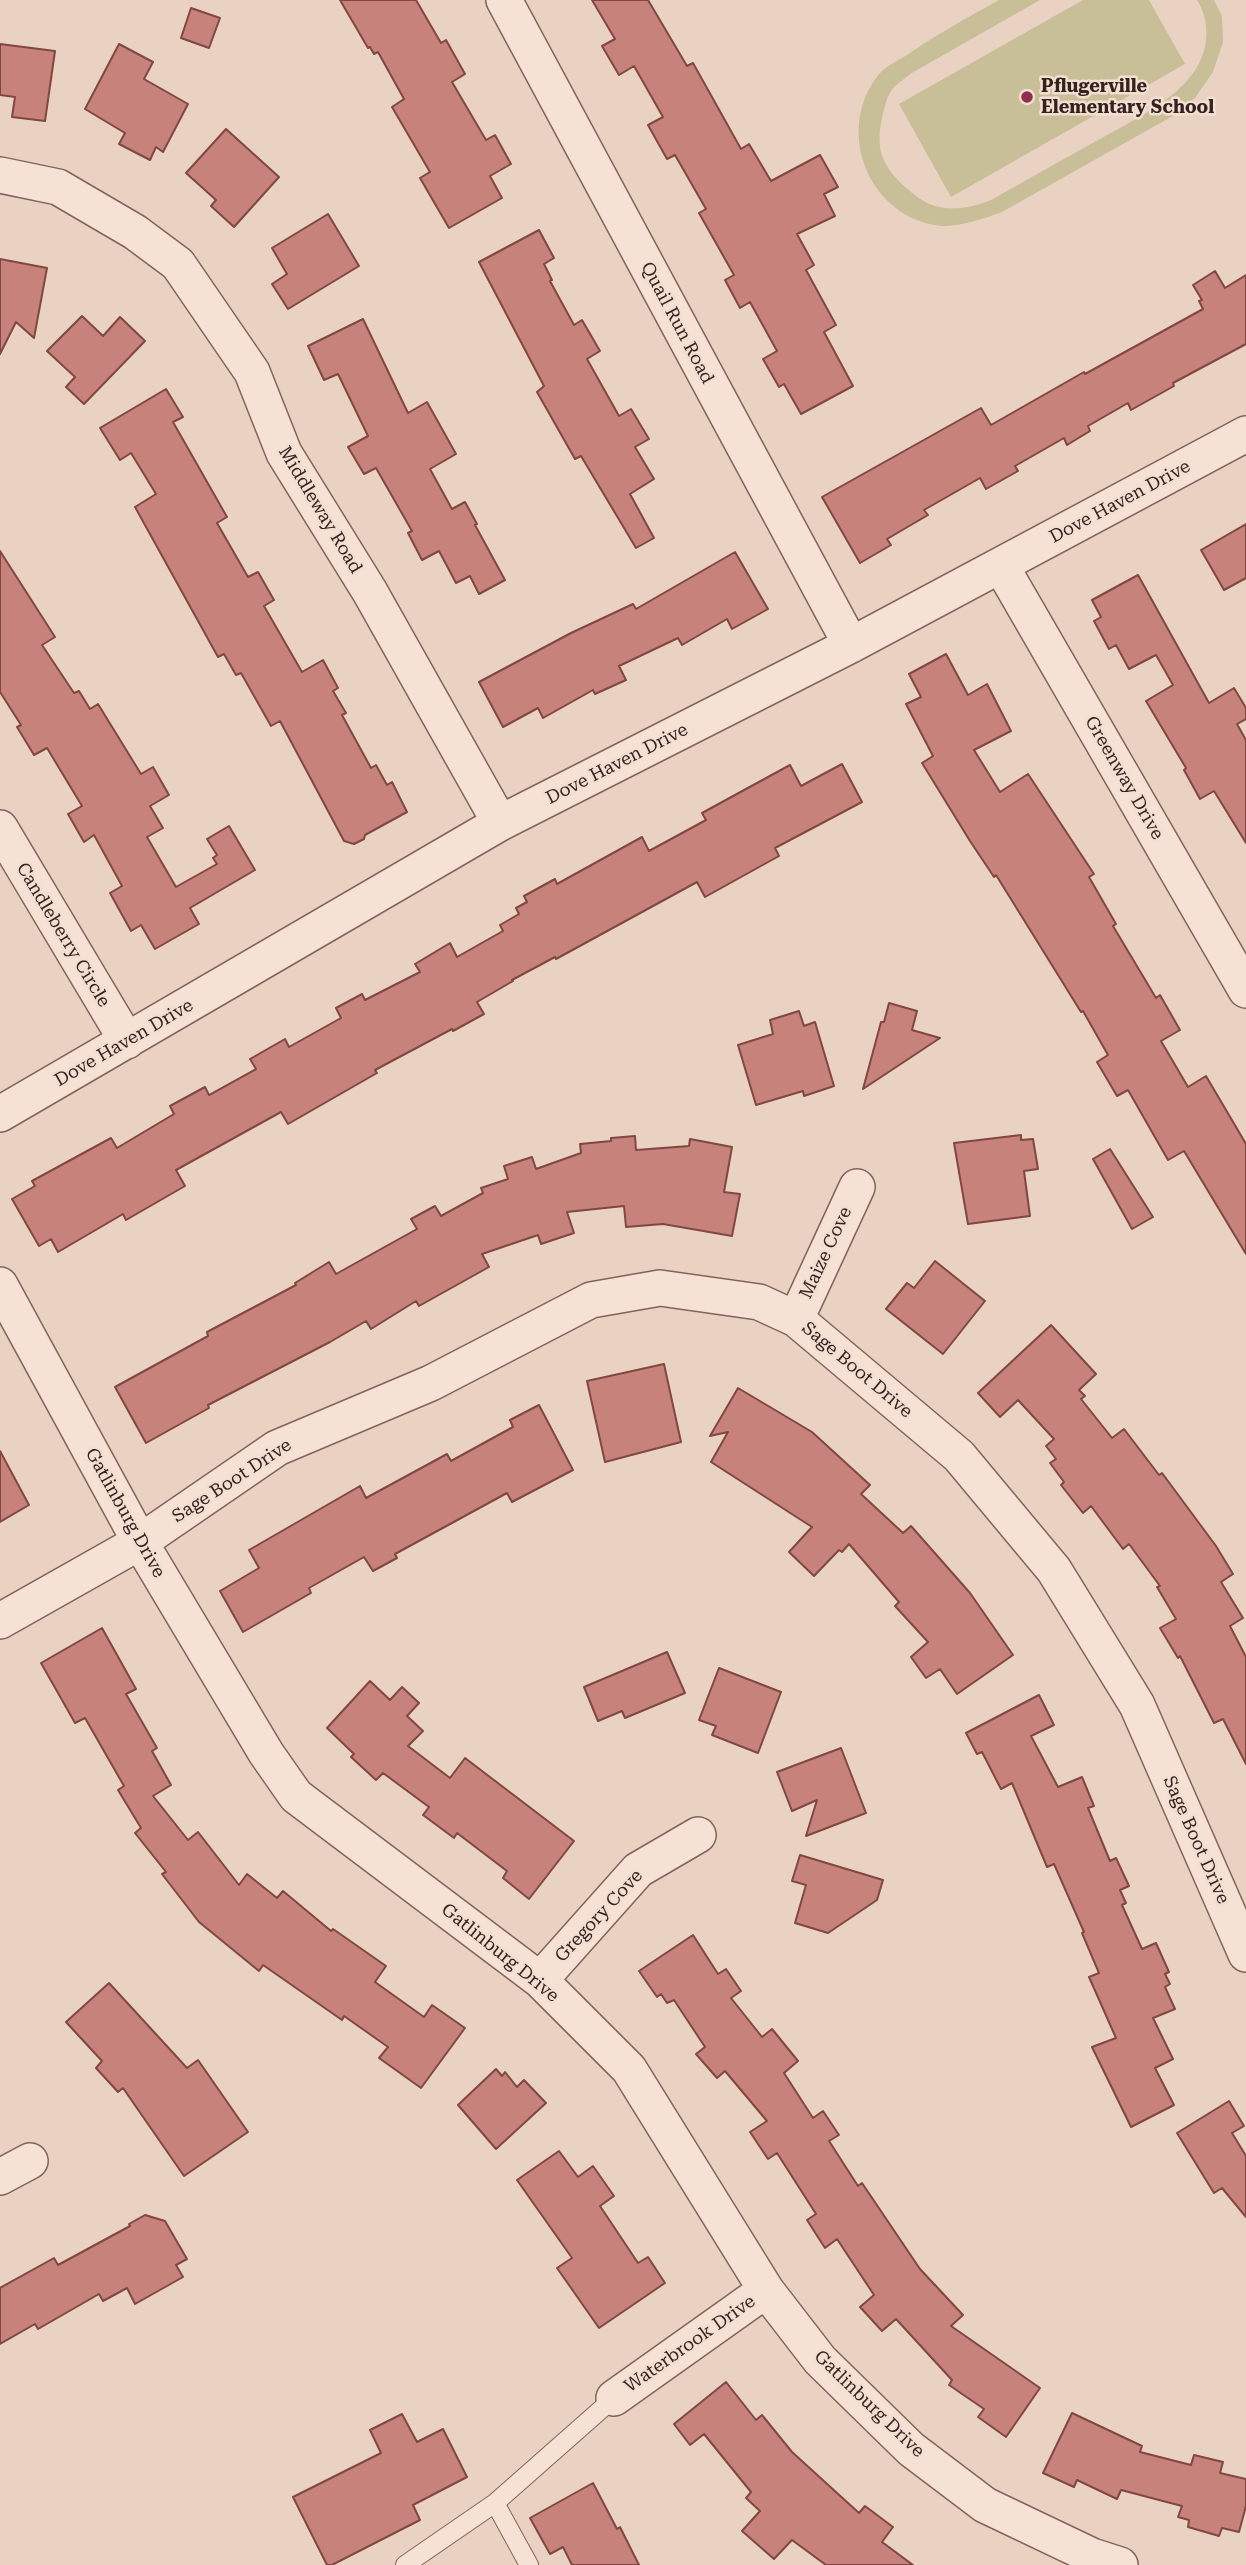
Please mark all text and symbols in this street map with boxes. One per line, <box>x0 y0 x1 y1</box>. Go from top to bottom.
place label: Pflugerville Elementary School <box>1041 76 1214 119</box>
marker: Pflugerville Elementary School <box>1019 89 1035 105</box>
street label: Quail Run Road <box>636 258 718 388</box>
street label: Middleway Road <box>274 442 366 578</box>
street label: Dove Haven Drive <box>1046 456 1194 548</box>
street label: Greenway Drive <box>1080 713 1168 843</box>
street label: Dove Haven Drive <box>542 719 692 809</box>
street label: Candleberry Circle <box>11 859 115 1011</box>
street label: Dove Haven Drive <box>51 995 197 1091</box>
street label: Maize Cove <box>795 1204 857 1302</box>
street label: Sage Boot Drive <box>797 1317 917 1423</box>
street label: Sage Boot Drive <box>168 1434 296 1528</box>
street label: Gatlinburg Drive <box>80 1444 170 1582</box>
street label: Sage Boot Drive <box>1158 1773 1234 1907</box>
street label: Gregory Cove <box>551 1865 647 1967</box>
street label: Gatlinburg Drive <box>437 1899 563 2007</box>
street label: Waterbrook Drive <box>620 2291 760 2397</box>
street label: Gatlinburg Drive <box>809 2346 929 2462</box>

